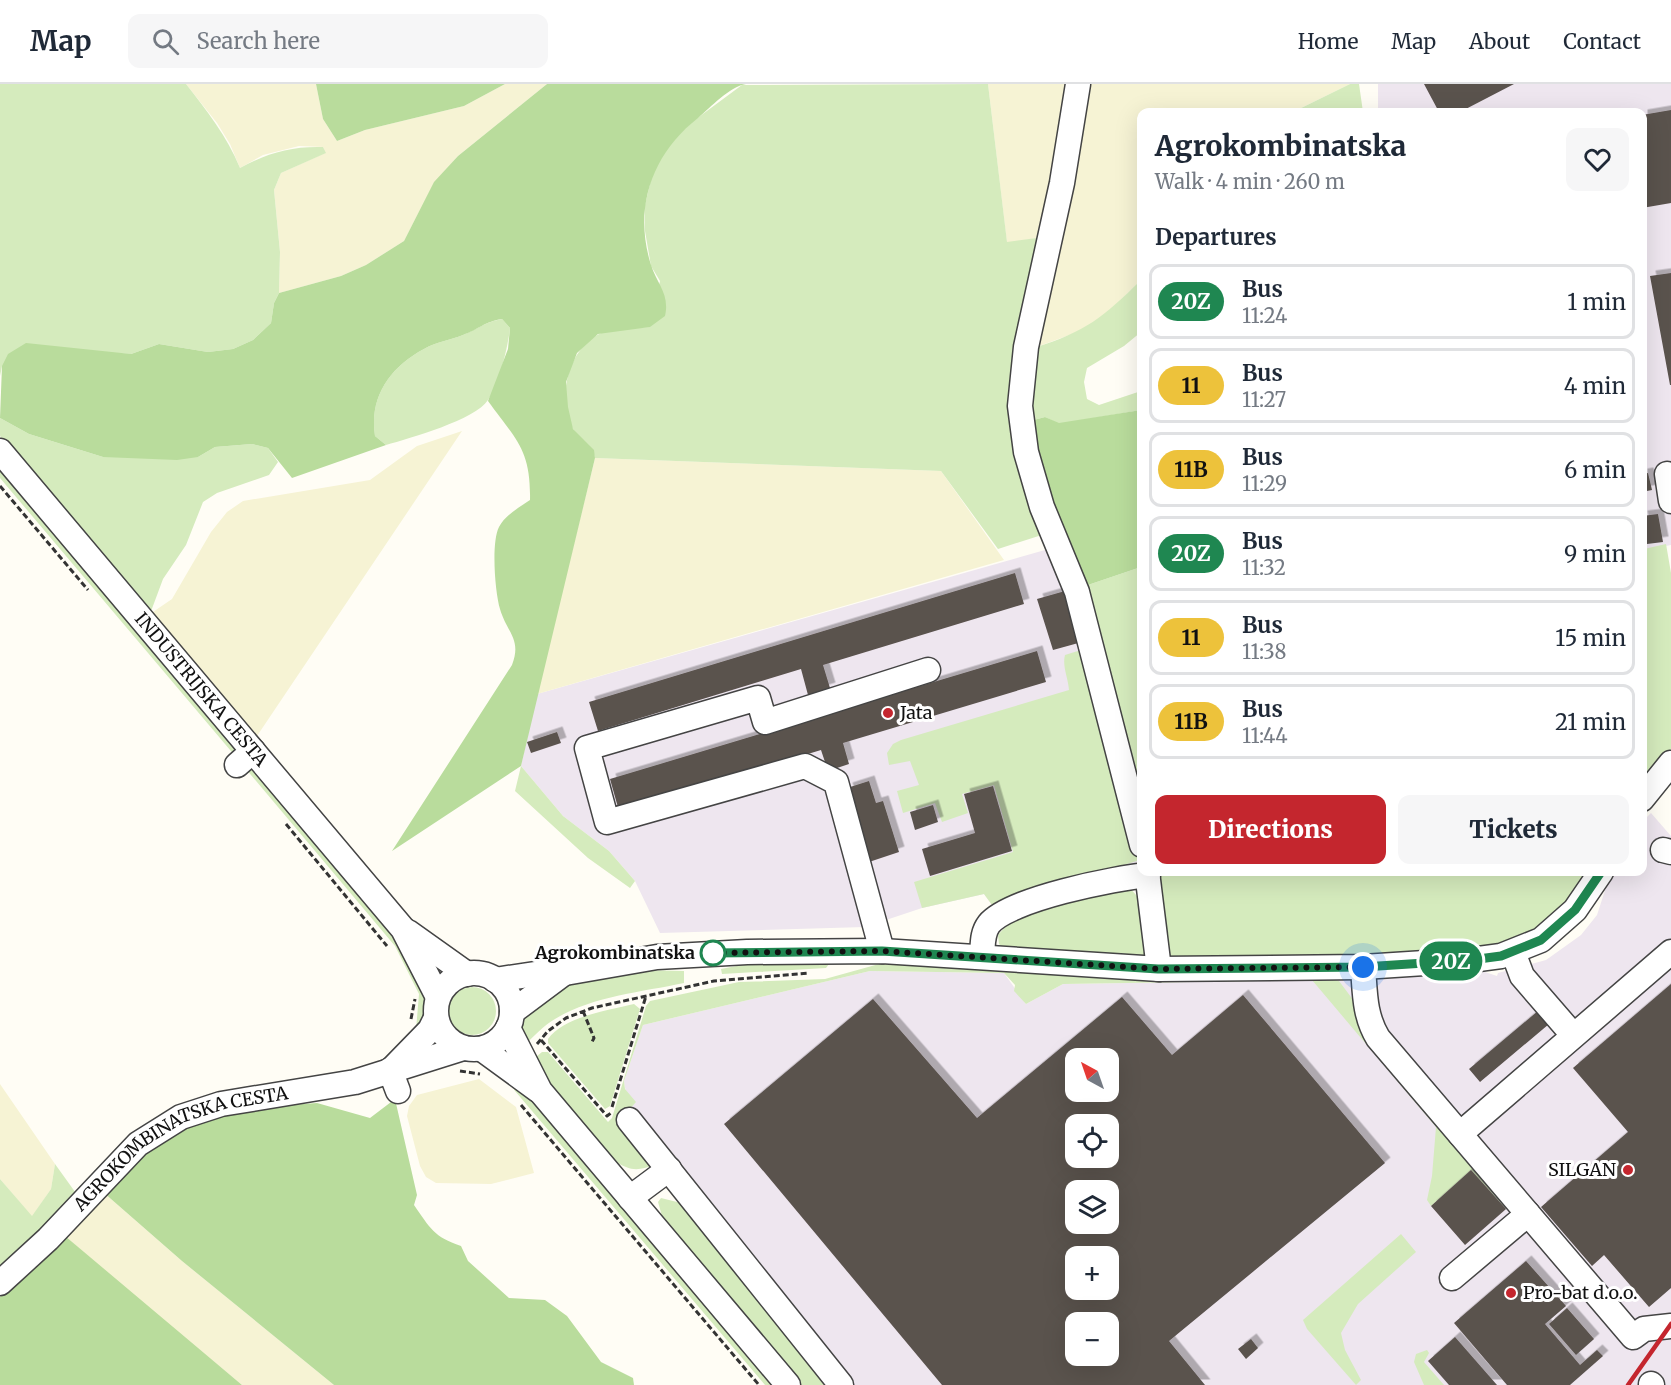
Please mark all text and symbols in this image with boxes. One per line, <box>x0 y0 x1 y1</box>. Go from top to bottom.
search box <box>128 14 548 68</box>
text: Map <box>30 23 92 59</box>
icon: search <box>149 25 182 58</box>
text: Search here <box>197 27 320 55</box>
text: Home <box>1298 28 1358 55</box>
text: Map <box>1391 28 1436 55</box>
text: About <box>1469 28 1530 55</box>
text: Contact <box>1563 28 1641 55</box>
text: Agrokombinatska <box>1155 128 1406 164</box>
button: heart <box>1566 128 1629 191</box>
text: Walk · 4 min · 260 m <box>1155 169 1345 194</box>
text: Departures <box>1155 223 1277 251</box>
text: Bus <box>1242 275 1283 303</box>
text: 20Z <box>1171 288 1211 315</box>
text: 1 min <box>1567 288 1626 316</box>
text: 11:24 <box>1242 303 1287 328</box>
text: Bus <box>1242 359 1283 387</box>
text: 11 <box>1182 372 1200 399</box>
text: 4 min <box>1564 372 1626 400</box>
text: 11:27 <box>1242 387 1286 412</box>
text: Bus <box>1242 443 1283 471</box>
text: 11B <box>1174 456 1208 483</box>
text: 6 min <box>1564 456 1626 484</box>
text: 11:29 <box>1242 471 1287 496</box>
text: Bus <box>1242 527 1283 555</box>
text: 20Z <box>1171 540 1211 567</box>
text: 9 min <box>1564 540 1626 568</box>
text: 11:32 <box>1242 555 1286 580</box>
street label: INDUSTRIJSKA CESTA <box>130 607 273 771</box>
text: Bus <box>1242 611 1283 639</box>
text: 11 <box>1182 624 1200 651</box>
text: 15 min <box>1555 624 1626 652</box>
text: 11:38 <box>1242 639 1286 664</box>
text: Bus <box>1242 695 1283 723</box>
place label: Jata <box>899 701 933 724</box>
marker: Jata <box>881 706 895 720</box>
text: 11B <box>1174 708 1208 735</box>
text: 21 min <box>1555 708 1626 736</box>
text: 11:44 <box>1242 723 1288 748</box>
button: Directions <box>1155 795 1386 864</box>
button: Tickets <box>1398 795 1629 864</box>
marker: Agrokombinatska <box>700 940 726 966</box>
place label: Agrokombinatska <box>534 941 695 964</box>
line badge: 20Z <box>1416 942 1486 980</box>
text: 20Z <box>1431 948 1471 975</box>
your location <box>1348 952 1378 982</box>
north arrow <box>1065 1048 1119 1102</box>
map controls <box>1065 1048 1119 1366</box>
street label: AGROKOMBINATSKA CESTA <box>68 1081 290 1216</box>
button: locate <box>1065 1114 1119 1168</box>
place label: SILGAN <box>1548 1158 1616 1181</box>
marker: SILGAN <box>1621 1163 1635 1177</box>
button: layers <box>1065 1180 1119 1234</box>
button: + <box>1065 1246 1119 1300</box>
place label: Pro-bat d.o.o. <box>1523 1281 1638 1304</box>
marker: Pro-bat d.o.o. <box>1504 1286 1518 1300</box>
button: − <box>1065 1312 1119 1366</box>

